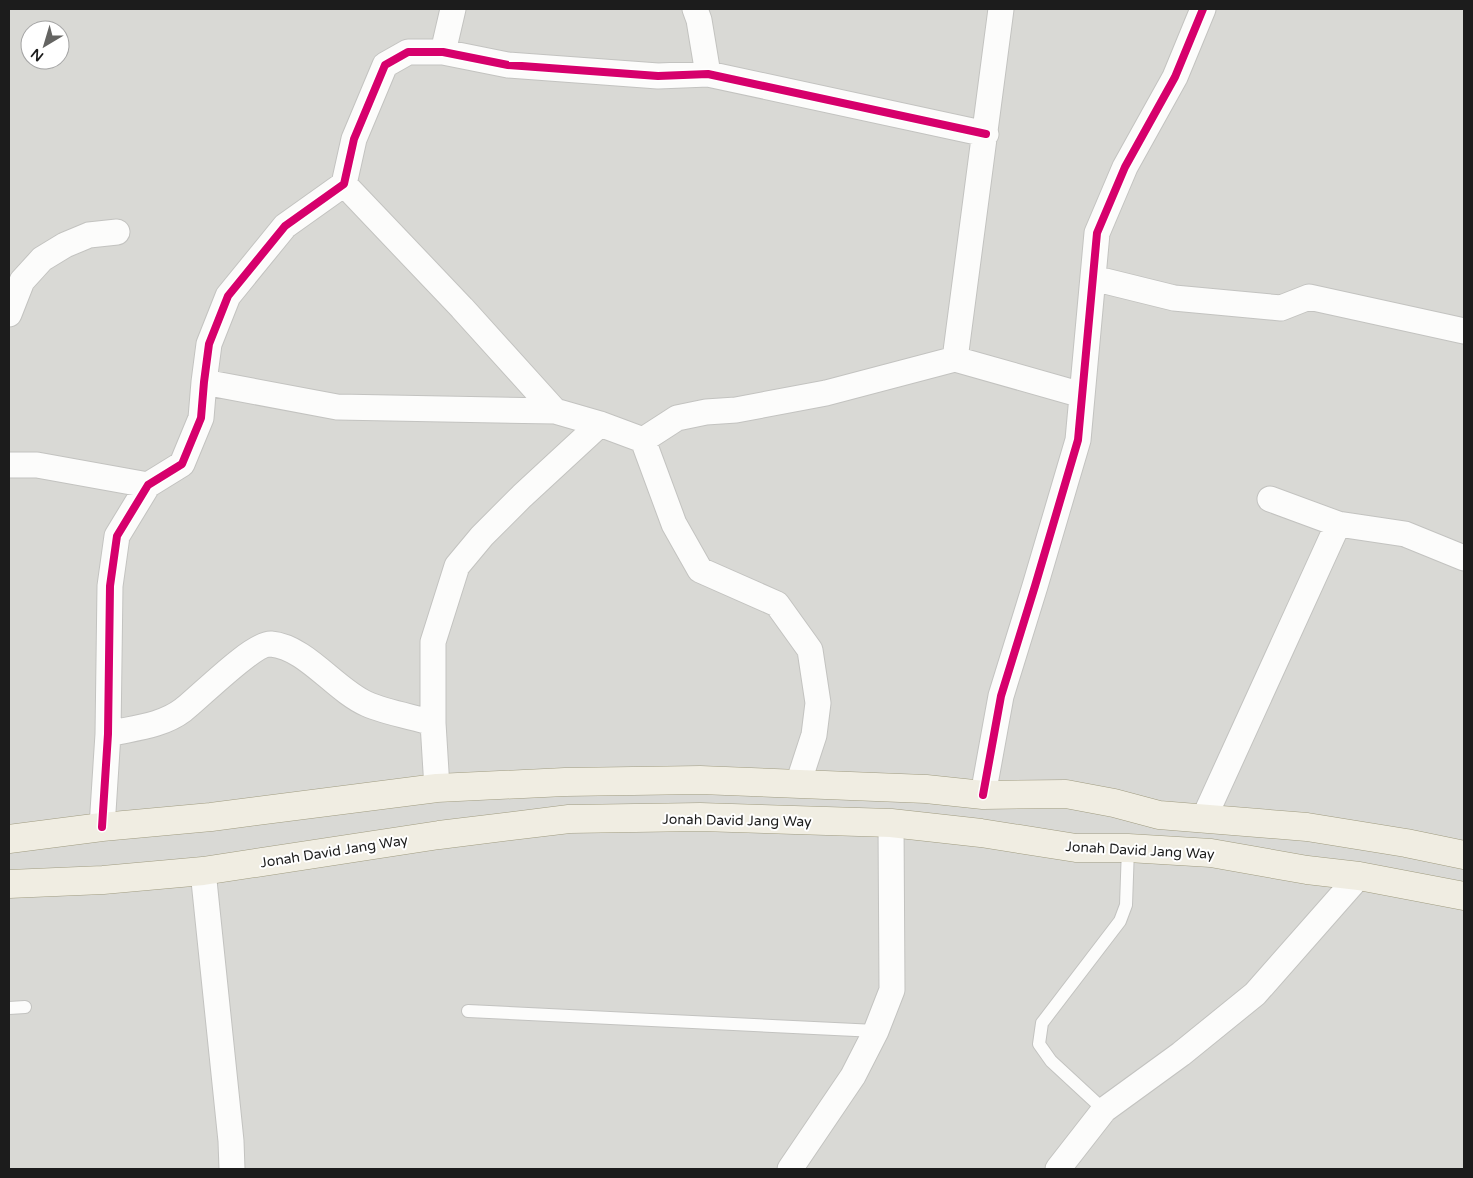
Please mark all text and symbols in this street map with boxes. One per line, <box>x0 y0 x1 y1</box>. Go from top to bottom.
north arrow <box>20 20 70 70</box>
text: N <box>28 45 47 65</box>
street label: Jonah David Jang Way <box>662 811 812 830</box>
street label: Jonah David Jang Way <box>259 831 410 872</box>
street label: Jonah David Jang Way <box>1065 838 1215 863</box>

